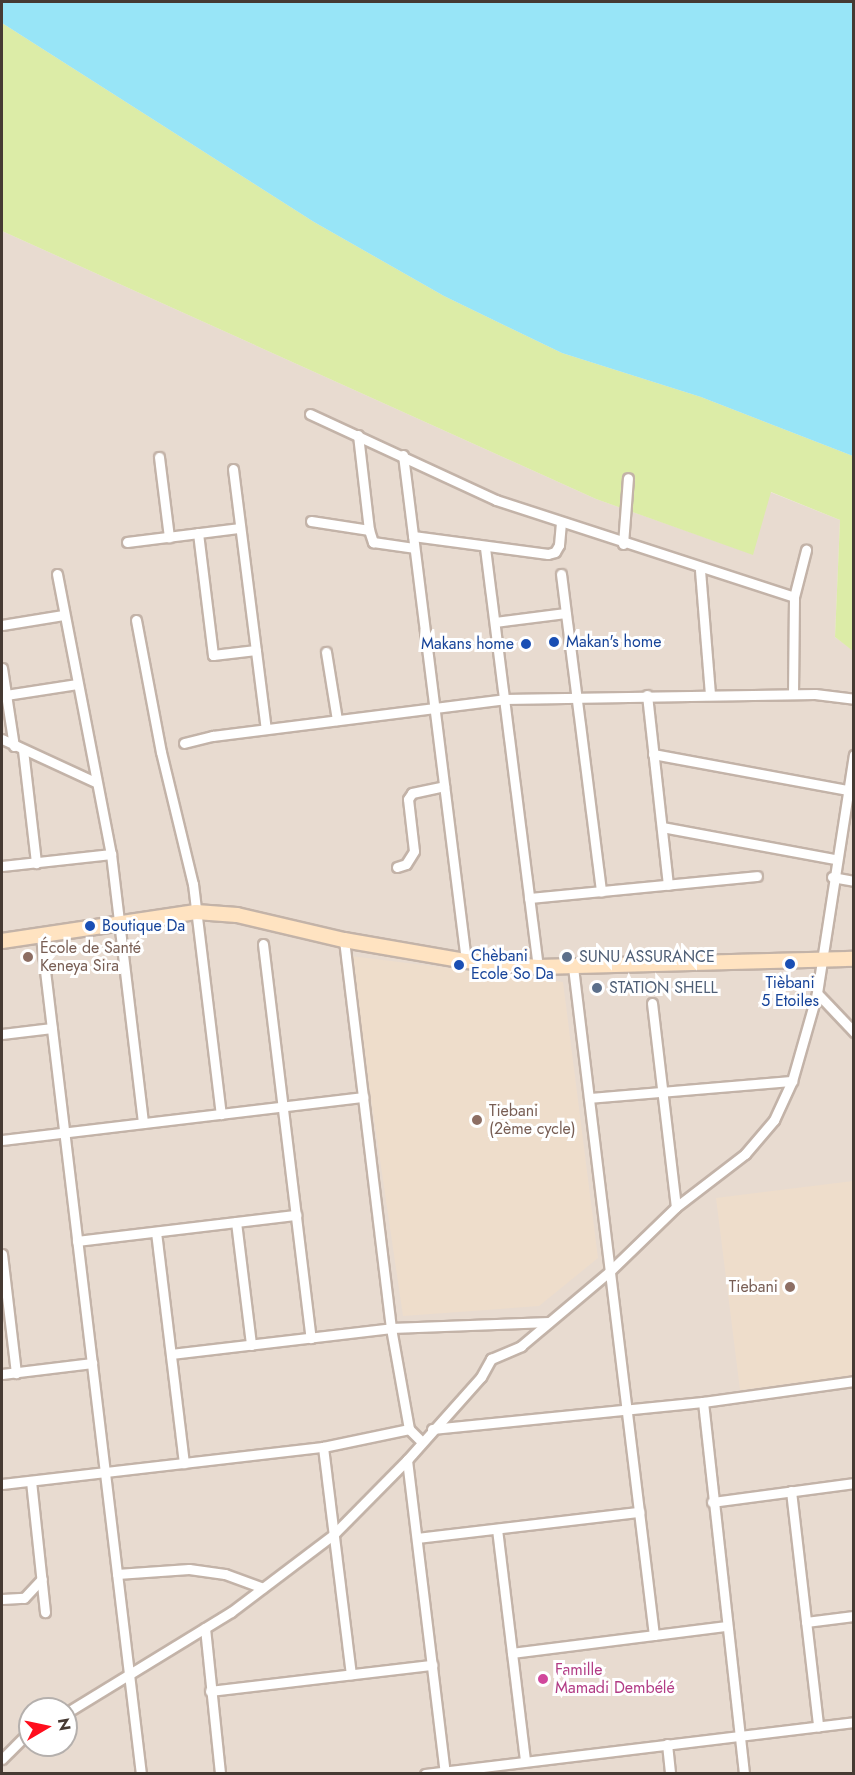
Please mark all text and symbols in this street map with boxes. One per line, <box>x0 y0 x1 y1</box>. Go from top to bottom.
place label: Makan's home <box>566 632 661 652</box>
place label: Makans home <box>421 634 514 654</box>
marker: Makan's home <box>547 635 561 649</box>
marker: Makans home <box>519 637 533 651</box>
place label: Boutique Da <box>102 916 185 936</box>
marker: Boutique Da <box>83 919 97 933</box>
place label: École de Santé Keneya Sira <box>40 938 141 976</box>
place label: Chèbani Ecole So Da <box>471 946 554 984</box>
place label: SUNU ASSURANCE <box>579 947 715 967</box>
marker: École de Santé Keneya Sira <box>21 950 35 964</box>
marker: SUNU ASSURANCE <box>560 950 574 964</box>
marker: Tièbani 5 Etoiles <box>783 957 797 971</box>
marker: Chèbani Ecole So Da <box>452 958 466 972</box>
place label: Tièbani 5 Etoiles <box>761 973 819 1011</box>
place label: STATION SHELL <box>609 978 718 998</box>
marker: STATION SHELL <box>590 981 604 995</box>
place label: Tiebani (2ème cycle) <box>489 1101 576 1139</box>
marker: Tiebani (2ème cycle) <box>470 1113 484 1127</box>
place label: Tiebani <box>729 1277 778 1297</box>
marker: Tiebani <box>783 1280 797 1294</box>
place label: Famille Mamadi Dembélé <box>555 1660 675 1698</box>
marker: Famille Mamadi Dembélé <box>536 1672 550 1686</box>
north arrow <box>18 1697 78 1757</box>
text: N <box>52 1716 77 1732</box>

